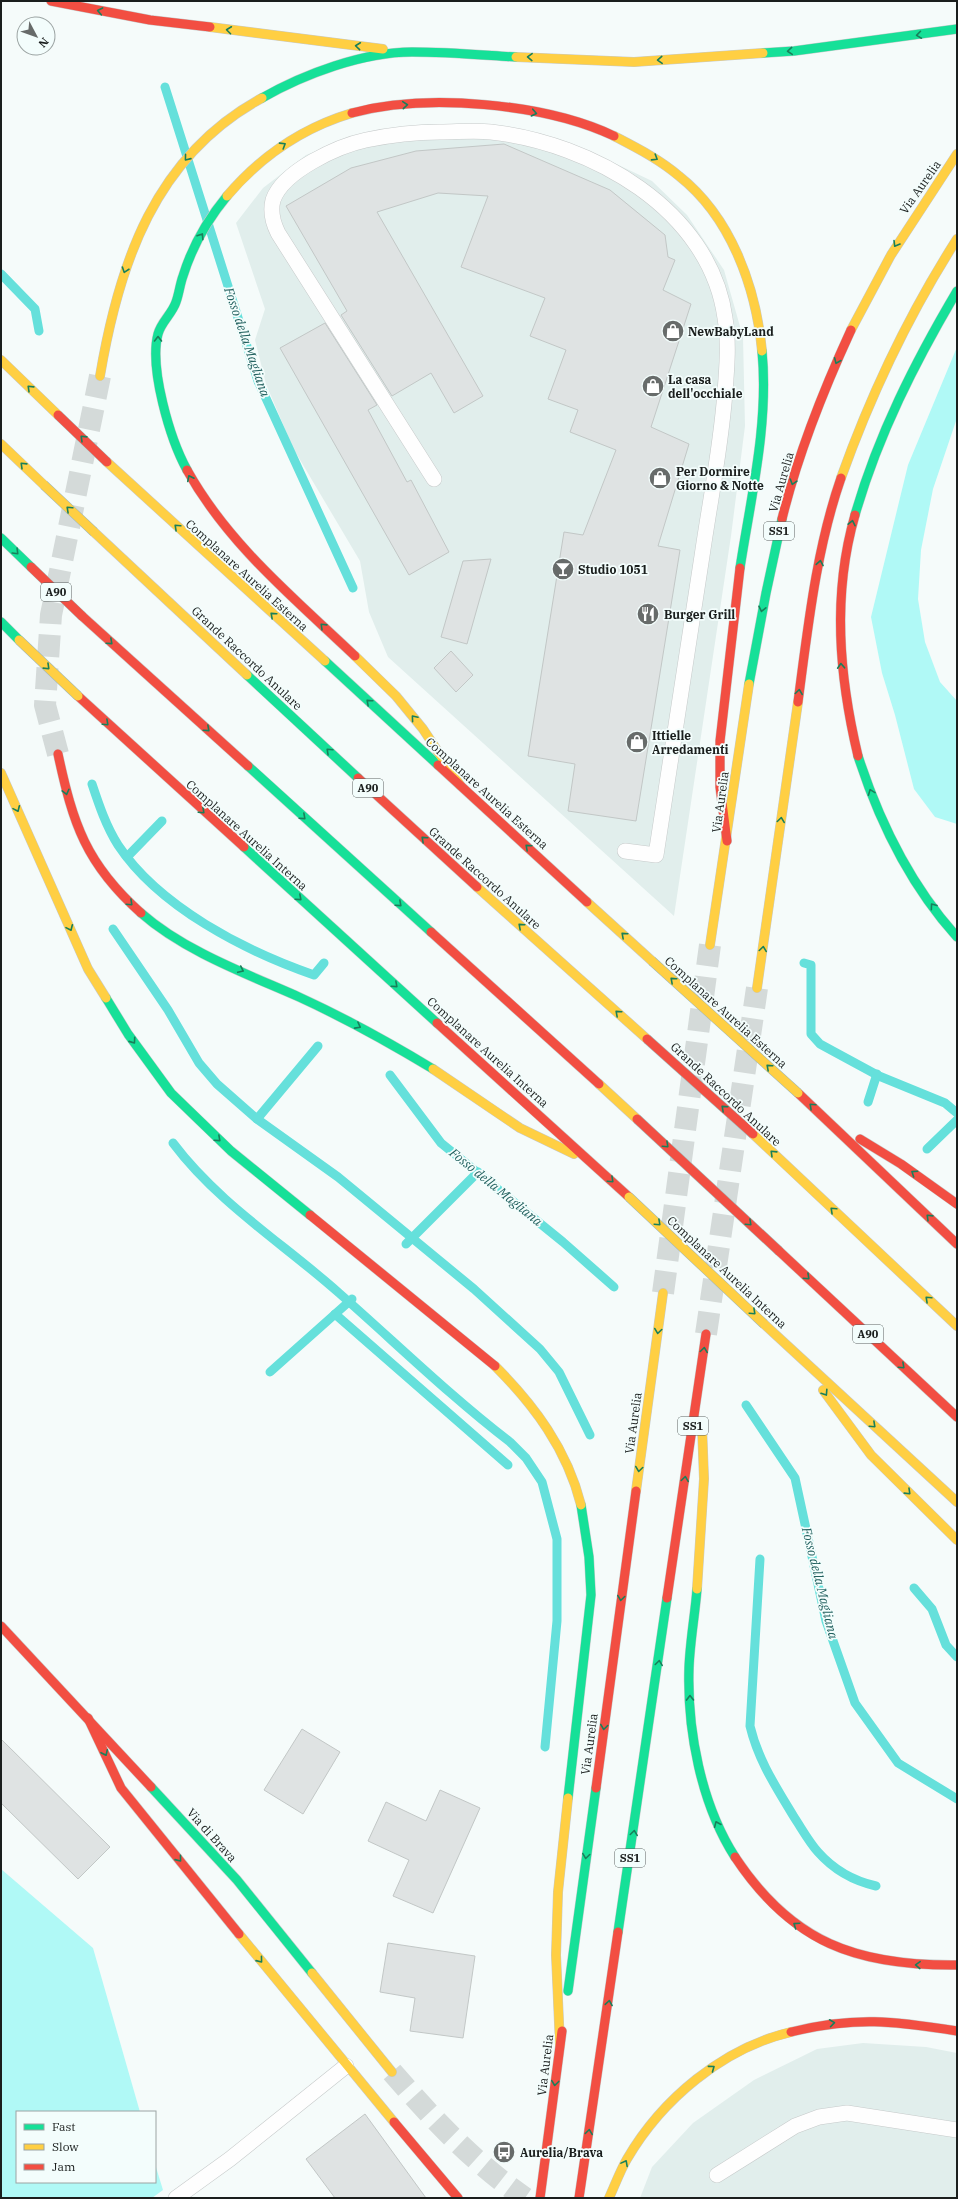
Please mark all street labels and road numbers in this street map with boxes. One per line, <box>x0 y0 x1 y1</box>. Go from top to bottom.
street label: Via Aurelia <box>896 157 944 217</box>
street label: Via Aurelia <box>765 450 797 514</box>
street label: Complanare Aurelia Esterna <box>183 516 312 634</box>
road number: SS1 <box>764 522 794 540</box>
road number: A90 <box>41 583 71 601</box>
street label: Grande Raccordo Anulare <box>189 603 305 713</box>
street label: Complanare Aurelia Esterna <box>423 734 552 852</box>
street label: Via Aurelia <box>708 770 732 834</box>
street label: Complanare Aurelia Interna <box>183 777 311 894</box>
road number: A90 <box>353 779 383 797</box>
street label: Grande Raccordo Anulare <box>426 824 544 932</box>
street label: Complanare Aurelia Esterna <box>662 953 791 1071</box>
street label: Complanare Aurelia Interna <box>424 994 552 1111</box>
street label: Grande Raccordo Anulare <box>668 1039 784 1149</box>
street label: Complanare Aurelia Interna <box>664 1213 790 1332</box>
road number: A90 <box>853 1325 883 1343</box>
street label: Via Aurelia <box>621 1391 645 1455</box>
road number: SS1 <box>678 1417 708 1435</box>
street label: Via Aurelia <box>577 1712 601 1776</box>
street label: Via di Brava <box>184 1805 240 1865</box>
road number: SS1 <box>615 1849 645 1867</box>
street label: Via Aurelia <box>534 2033 556 2097</box>

